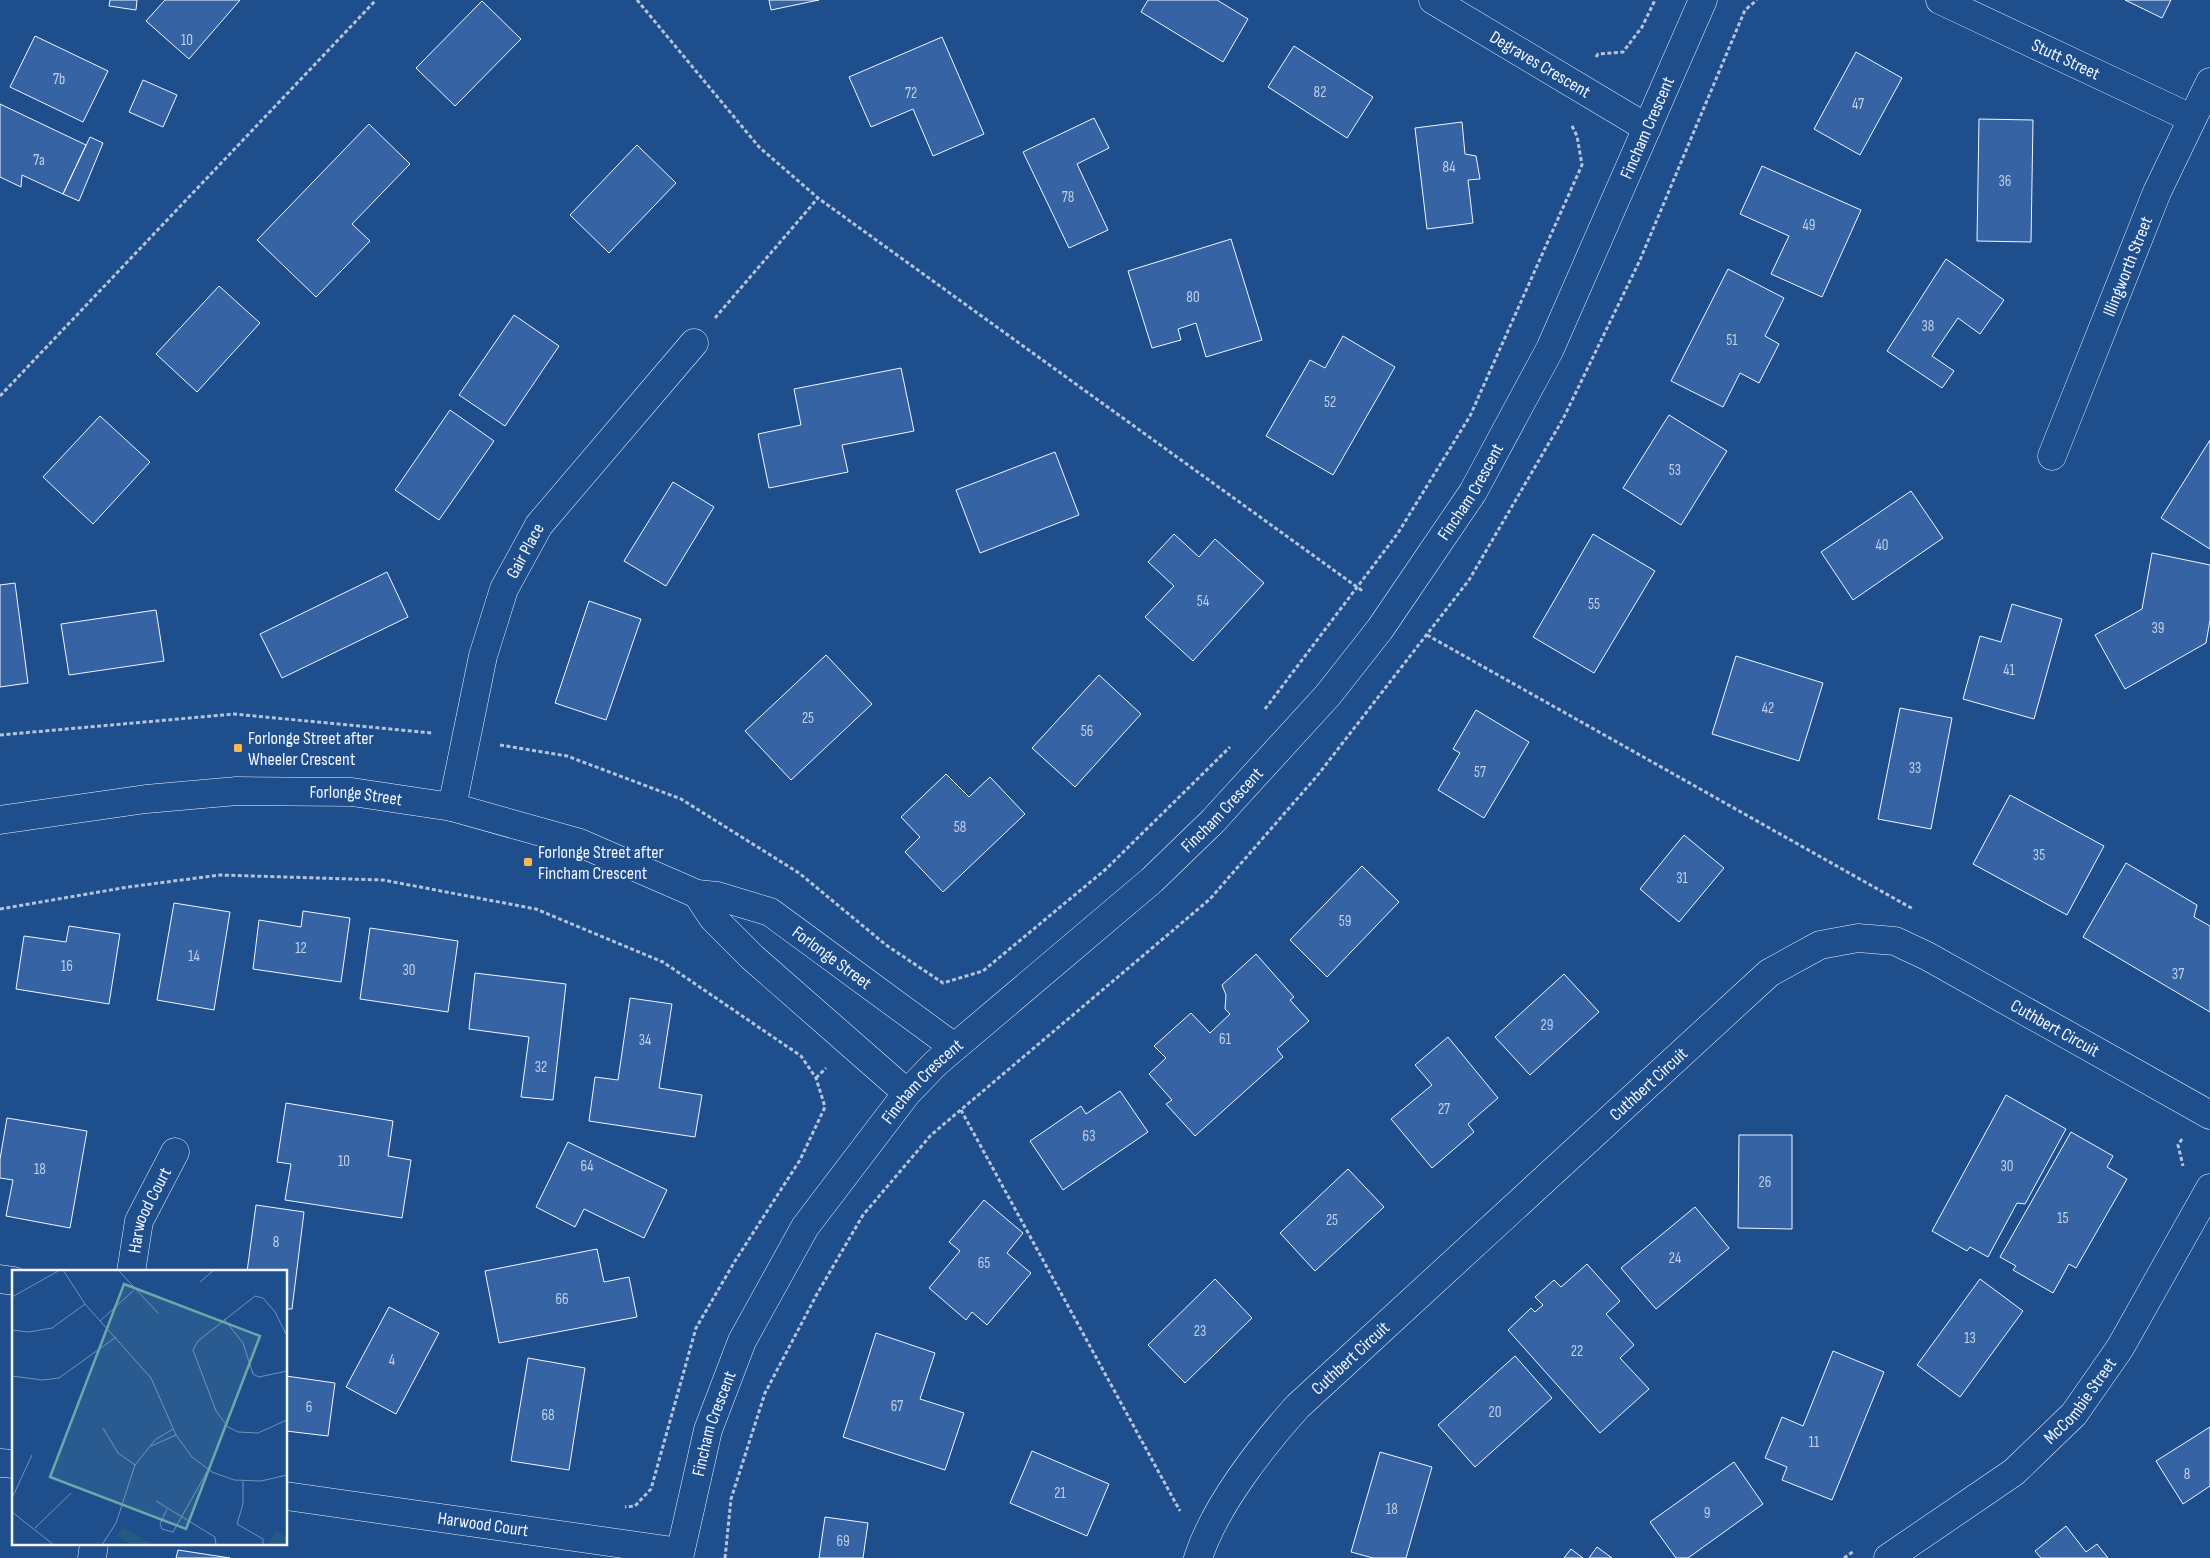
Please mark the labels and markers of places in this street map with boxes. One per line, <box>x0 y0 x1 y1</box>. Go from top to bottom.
place label: Forlonge Street after Wheeler Crescent <box>248 728 374 770</box>
marker: Forlonge Street after Wheeler Crescent <box>232 742 244 754</box>
place label: Forlonge Street after Fincham Crescent <box>538 842 664 884</box>
marker: Forlonge Street after Fincham Crescent <box>522 856 534 868</box>

